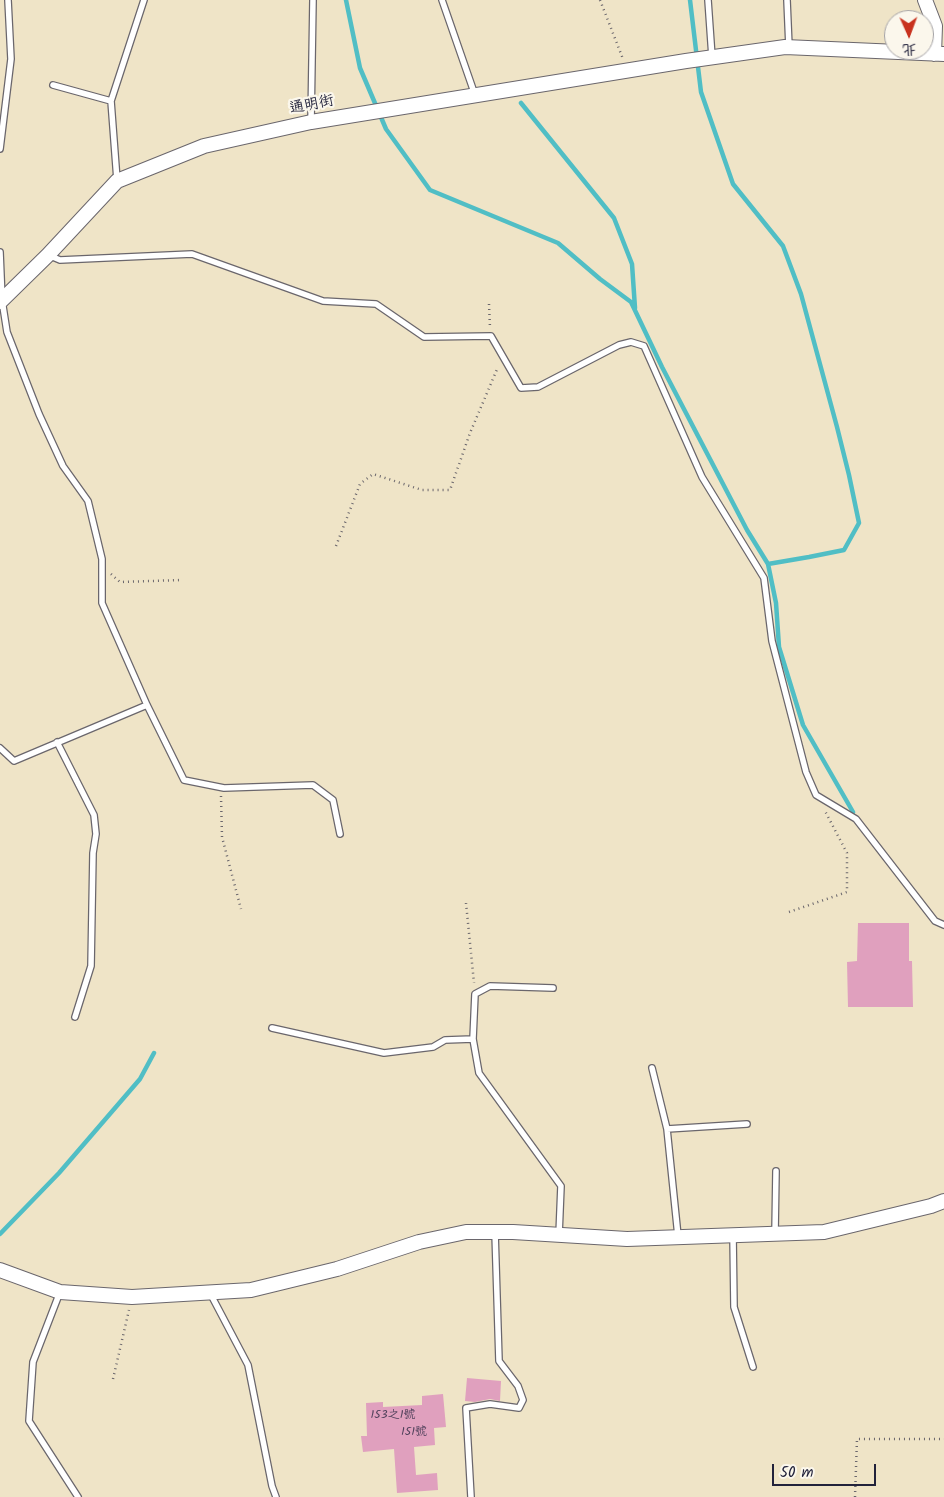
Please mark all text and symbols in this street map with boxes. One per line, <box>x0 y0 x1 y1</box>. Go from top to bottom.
north arrow <box>884 10 934 60</box>
text: 北 <box>902 38 917 60</box>
street label: 通明街 <box>288 93 336 119</box>
house number: 153之1號 <box>371 1409 415 1423</box>
house number: 151號 <box>401 1426 427 1440</box>
scale bar <box>774 1454 878 1486</box>
text: 50 m <box>780 1461 814 1485</box>

